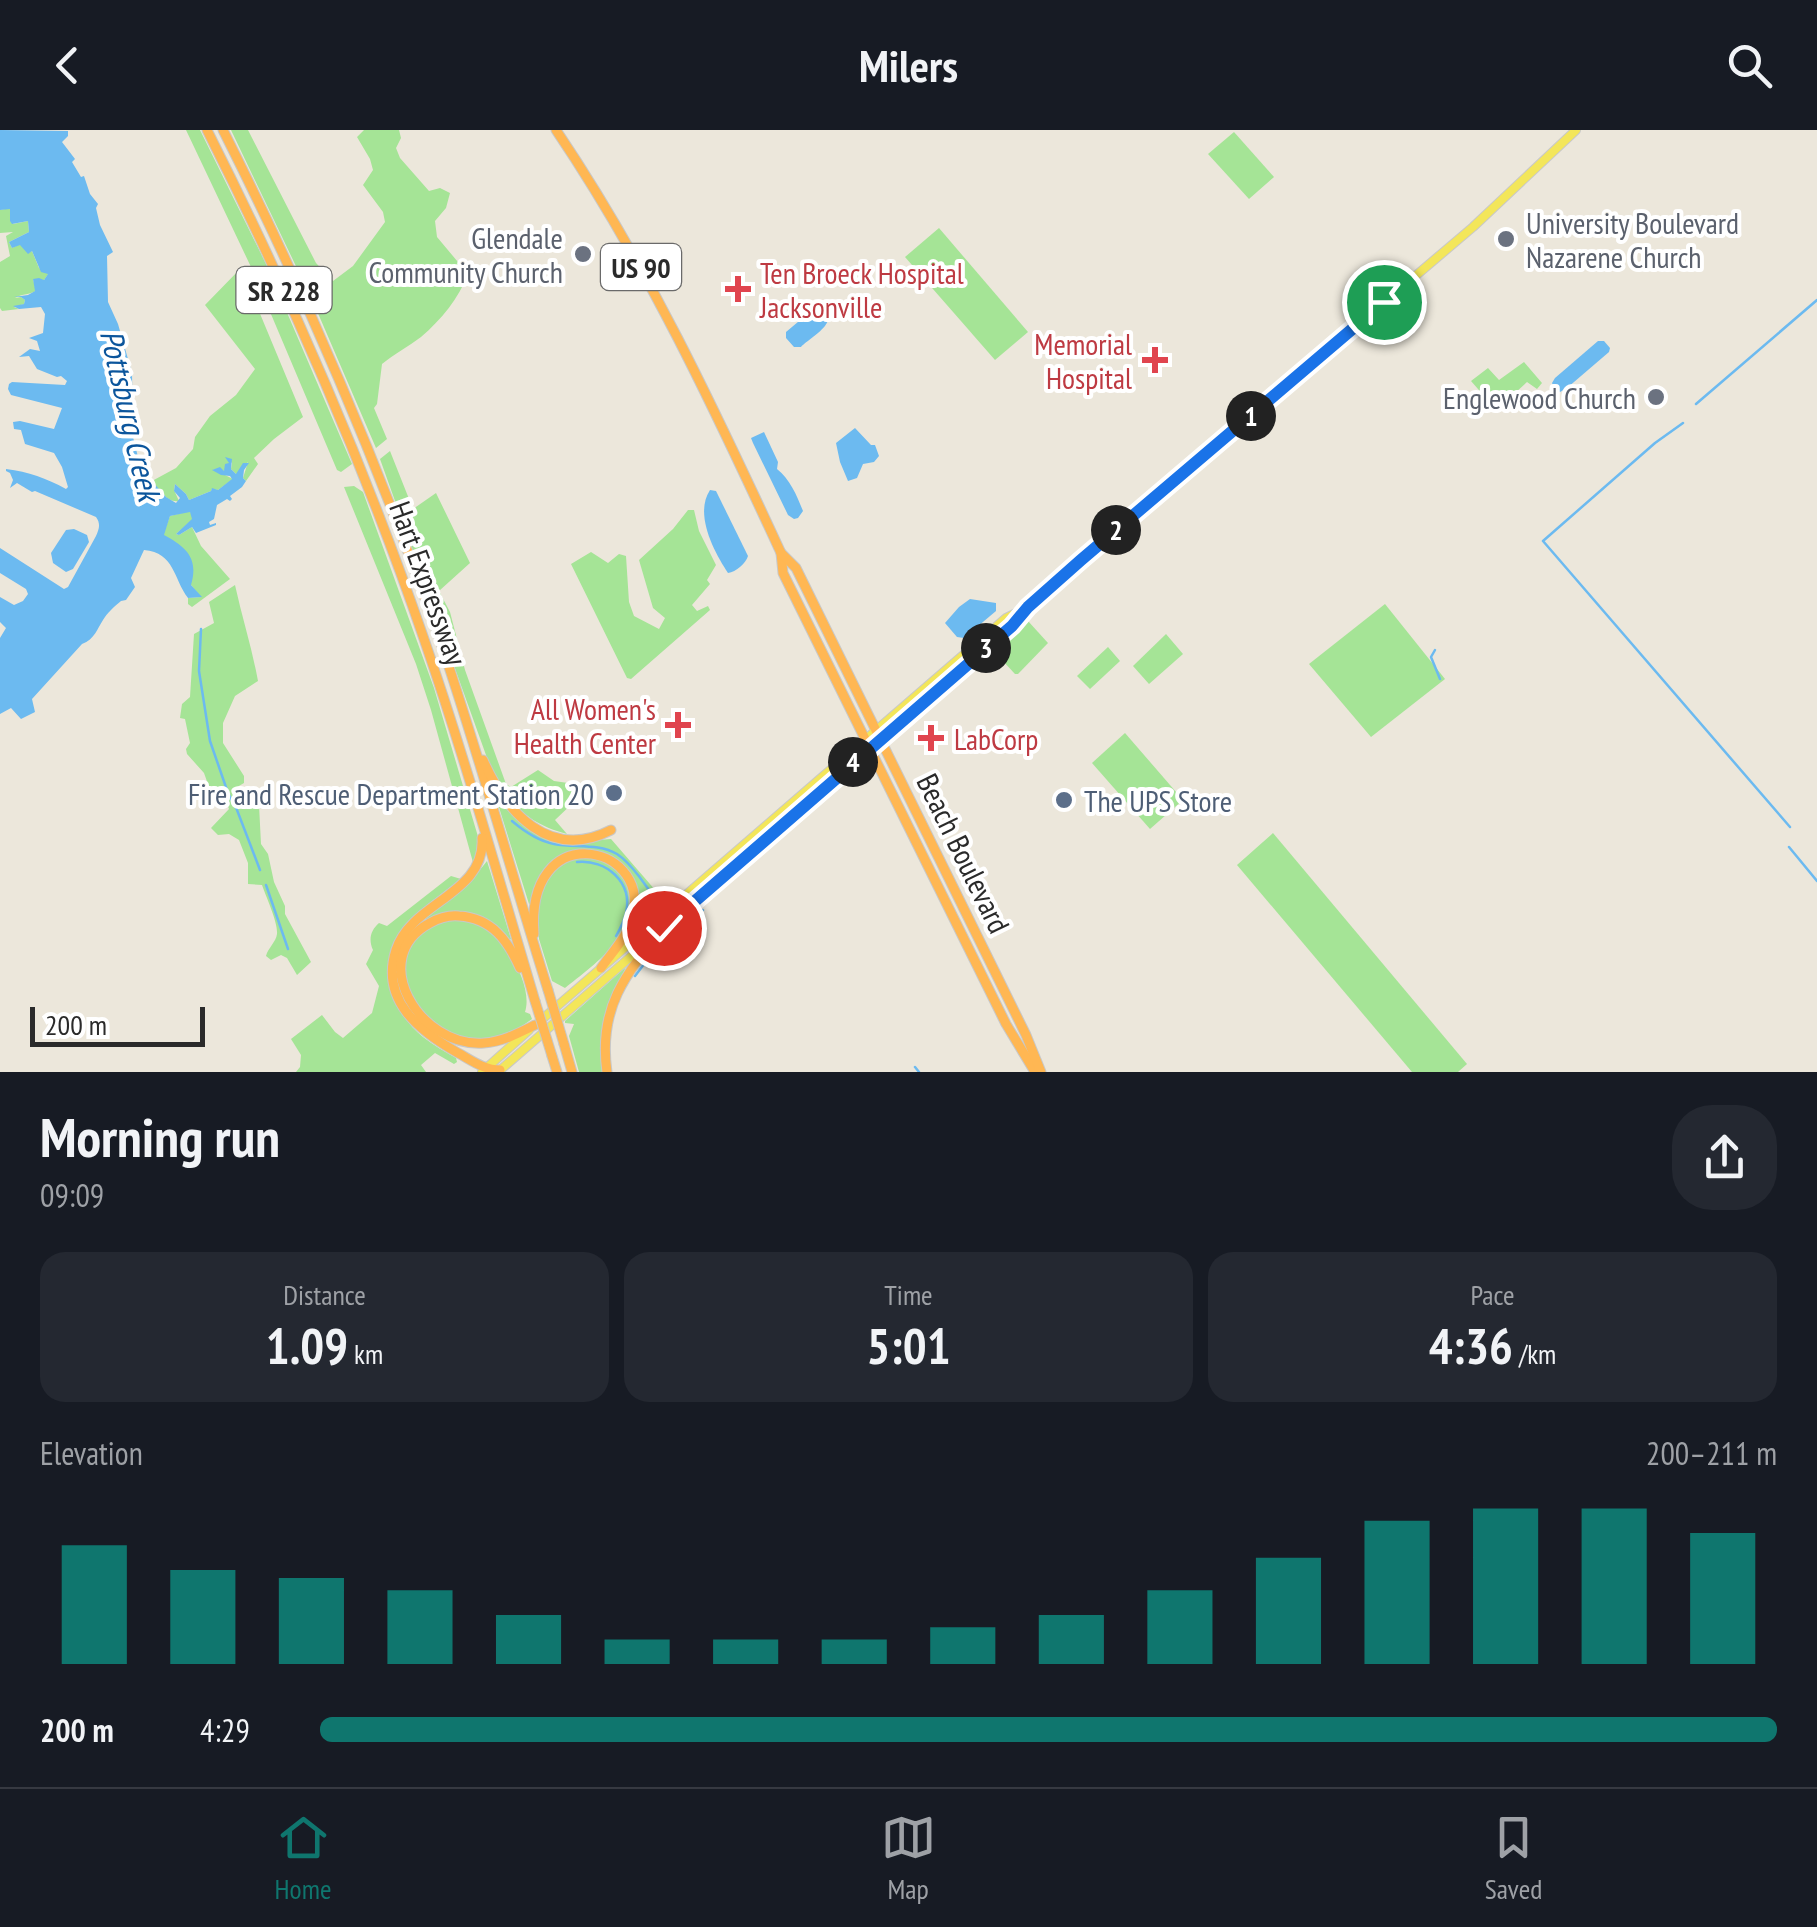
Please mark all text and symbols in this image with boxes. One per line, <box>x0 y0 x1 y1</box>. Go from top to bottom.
text: Milers <box>859 36 958 94</box>
icon: back <box>40 38 95 93</box>
icon: search <box>1722 38 1777 93</box>
place label: University Boulevard Nazarene Church <box>1526 203 1739 276</box>
place label: Glendale Community Church <box>368 218 563 291</box>
marker: University Boulevard Nazarene Church <box>1495 228 1517 250</box>
marker: Glendale Community Church <box>572 243 594 265</box>
road number: US 90 <box>601 244 681 290</box>
place label: Ten Broeck Hospital Jacksonville <box>759 253 964 326</box>
pin <box>1342 260 1427 345</box>
road number: SR 228 <box>236 267 332 313</box>
icon: arrive <box>1357 275 1412 330</box>
marker: Ten Broeck Hospital Jacksonville <box>725 276 751 302</box>
place label: Memorial Hospital <box>1034 324 1132 397</box>
water label: Pottsburg Creek <box>91 325 172 508</box>
marker: Memorial Hospital <box>1142 347 1168 373</box>
place label: Englewood Church <box>1443 378 1636 417</box>
marker: Englewood Church <box>1645 386 1667 408</box>
pin: 1 <box>1226 391 1276 441</box>
text: 1 <box>1244 397 1258 434</box>
street label: Hart Expressway <box>381 496 477 671</box>
pin: 2 <box>1091 505 1141 555</box>
text: 2 <box>1109 511 1123 548</box>
pin: 3 <box>961 623 1011 673</box>
text: 3 <box>979 629 993 666</box>
place label: All Women's Health Center <box>514 689 657 762</box>
marker: All Women's Health Center <box>665 712 691 738</box>
place label: LabCorp <box>954 719 1038 758</box>
marker: LabCorp <box>918 725 944 751</box>
pin: 4 <box>828 737 878 787</box>
text: 4 <box>846 743 860 780</box>
street label: Beach Boulevard <box>909 767 1019 939</box>
place label: Fire and Rescue Department Station 20 <box>188 774 594 813</box>
place label: The UPS Store <box>1084 781 1232 820</box>
marker: Fire and Rescue Department Station 20 <box>603 782 625 804</box>
marker: The UPS Store <box>1053 789 1075 811</box>
pin <box>622 886 707 971</box>
icon: check <box>637 901 692 956</box>
scale bar <box>30 1002 205 1046</box>
text: 200 m <box>45 1006 107 1043</box>
text: Morning run <box>40 1101 280 1172</box>
button: share <box>1672 1105 1777 1210</box>
text: 09:09 <box>40 1174 104 1216</box>
text: Distance <box>283 1276 366 1313</box>
text: Time <box>884 1276 933 1313</box>
text: Pace <box>1470 1276 1515 1313</box>
text: 1.09 <box>266 1313 348 1378</box>
text: 5:01 <box>866 1313 951 1378</box>
text: 4:36 <box>1429 1313 1513 1378</box>
text: km <box>348 1335 383 1372</box>
text: /km <box>1513 1335 1556 1372</box>
text: Elevation <box>40 1432 143 1474</box>
text: 200–211 m <box>1646 1432 1777 1474</box>
text: 200 m <box>40 1709 114 1751</box>
text: 4:29 <box>200 1709 250 1751</box>
tab: Home <box>275 1810 331 1907</box>
tab: Map <box>881 1810 936 1907</box>
tab: Saved <box>1485 1810 1542 1907</box>

